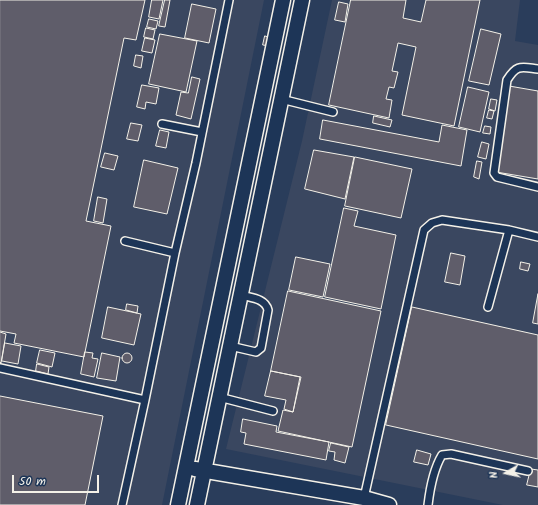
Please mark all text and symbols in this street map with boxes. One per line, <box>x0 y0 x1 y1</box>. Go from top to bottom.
north arrow <box>486 453 526 493</box>
scale bar <box>14 467 101 493</box>
text: N <box>485 470 504 480</box>
text: 50 m <box>19 472 46 491</box>

